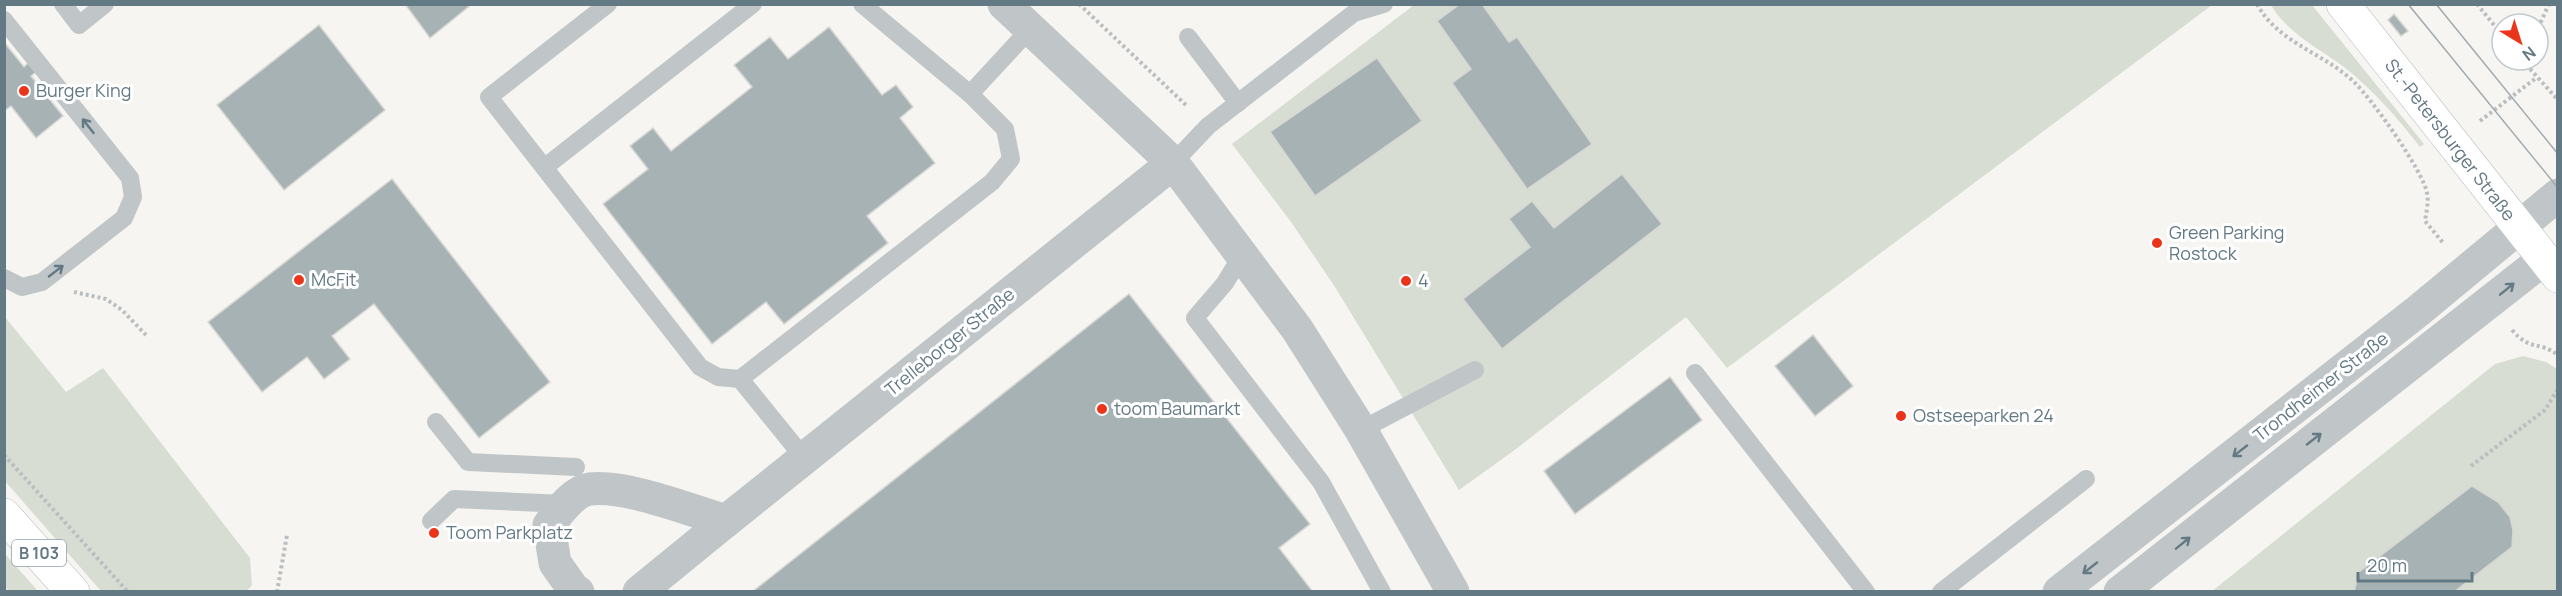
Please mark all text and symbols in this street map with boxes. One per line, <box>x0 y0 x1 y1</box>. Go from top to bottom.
north arrow <box>2490 12 2550 72</box>
text: N <box>2518 42 2541 66</box>
street label: St.-Petersburger Straße <box>2380 54 2522 225</box>
place label: Burger King <box>36 78 131 102</box>
marker: Burger King <box>17 84 31 98</box>
one-way arrow <box>82 118 95 134</box>
place label: Green Parking Rostock <box>2169 220 2284 265</box>
marker: Green Parking Rostock <box>2150 236 2164 250</box>
one-way arrow <box>48 265 64 277</box>
place label: McFit <box>311 267 357 291</box>
place label: 4 <box>1418 268 1429 292</box>
marker: McFit <box>292 273 306 287</box>
marker: 4 <box>1399 274 1413 288</box>
street label: Trelleborger Straße <box>880 282 1019 401</box>
one-way arrow <box>2499 282 2515 295</box>
street label: Trondheimer Straße <box>2248 326 2393 446</box>
place label: toom Baumarkt <box>1114 396 1241 420</box>
marker: toom Baumarkt <box>1095 402 1109 416</box>
place label: Ostseeparken 24 <box>1913 403 2054 427</box>
marker: Ostseeparken 24 <box>1894 409 1908 423</box>
one-way arrow <box>2306 433 2322 446</box>
one-way arrow <box>2232 445 2248 458</box>
place label: Toom Parkplatz <box>446 520 573 544</box>
marker: Toom Parkplatz <box>427 526 441 540</box>
one-way arrow <box>2175 536 2191 549</box>
road number: B 103 <box>12 540 66 566</box>
scale bar <box>2358 545 2472 583</box>
text: 20 m <box>2367 553 2407 577</box>
one-way arrow <box>2082 561 2098 574</box>

